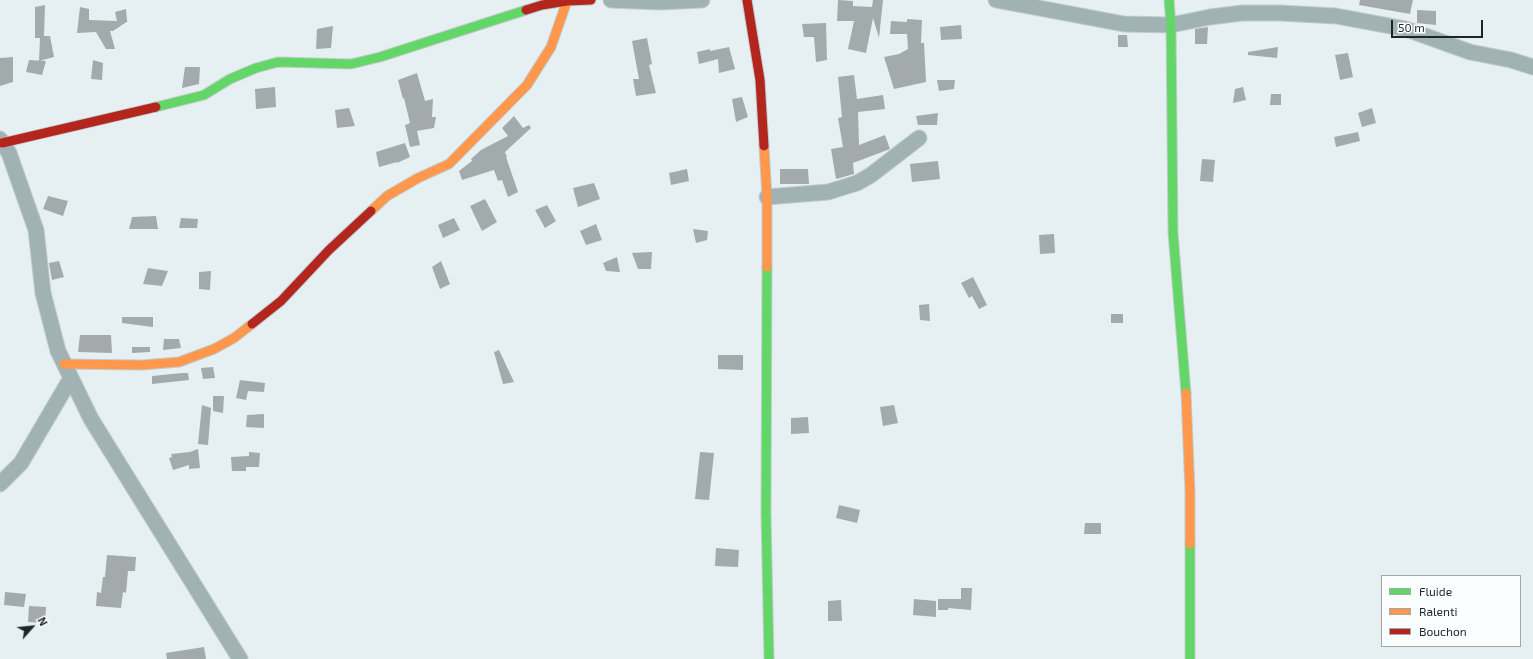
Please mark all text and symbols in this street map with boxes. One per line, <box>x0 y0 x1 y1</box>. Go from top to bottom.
scale bar <box>1393 12 1485 38</box>
text: 50 m <box>1398 20 1425 34</box>
legend <box>1381 575 1521 647</box>
text: Fluide <box>1419 584 1452 598</box>
text: Ralenti <box>1419 604 1458 618</box>
north arrow <box>12 607 52 647</box>
text: N <box>36 615 51 628</box>
text: Bouchon <box>1419 624 1467 638</box>

